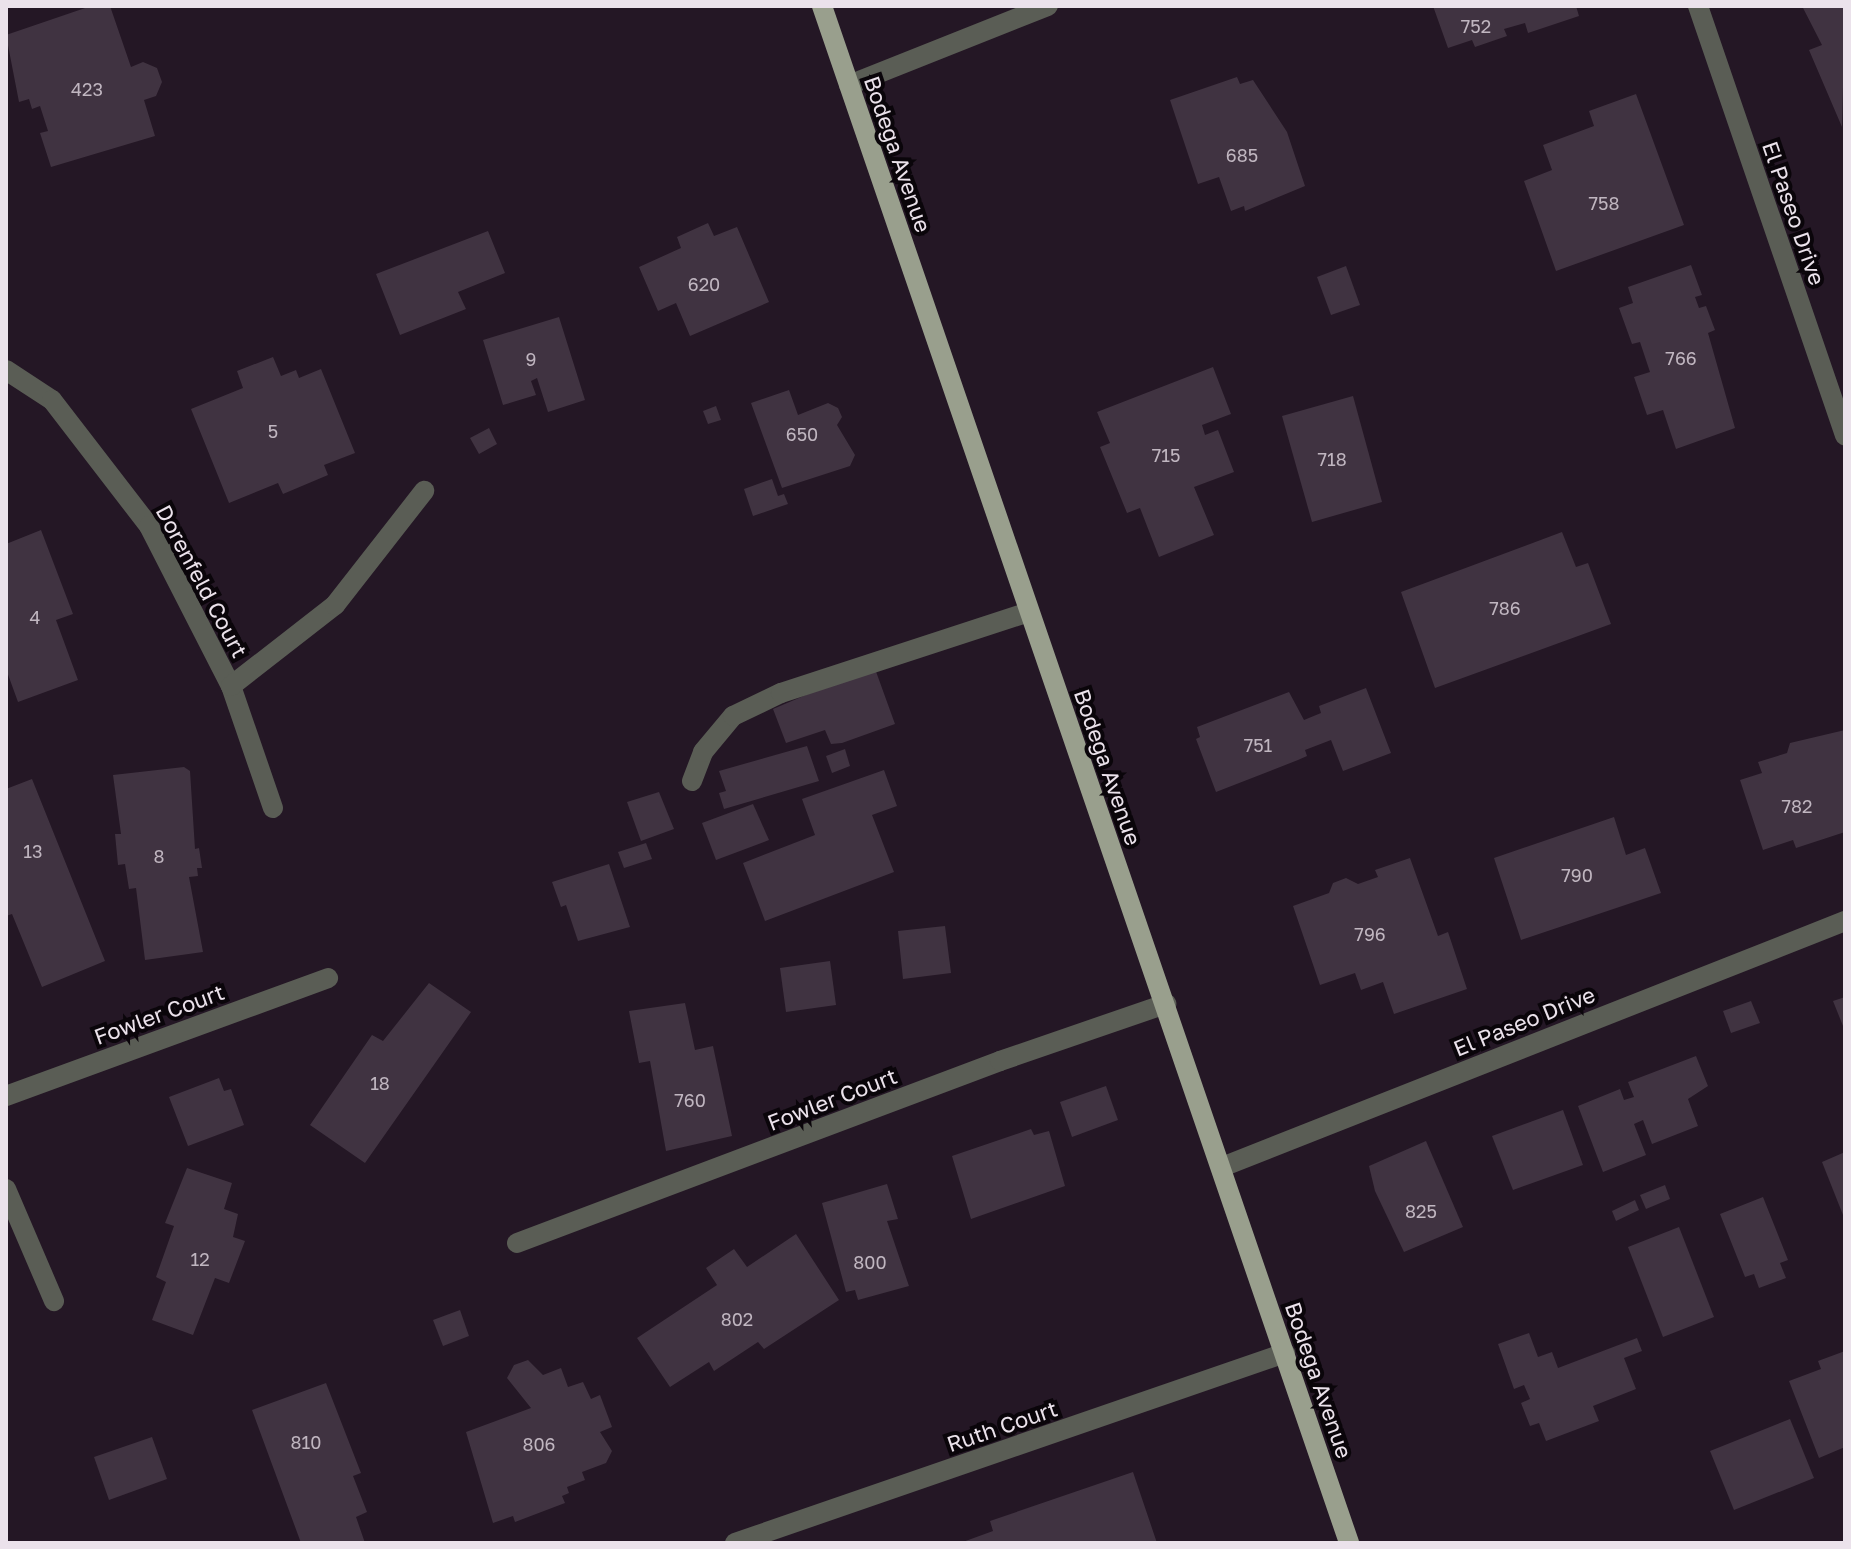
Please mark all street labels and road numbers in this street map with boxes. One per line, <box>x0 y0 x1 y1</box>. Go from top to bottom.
street label: Bodega Avenue <box>859 72 937 236</box>
street label: El Paseo Drive <box>1757 138 1831 288</box>
street label: Dorenfeld Court <box>151 500 253 662</box>
street label: Bodega Avenue <box>1069 685 1147 849</box>
street label: Fowler Court <box>90 978 228 1050</box>
street label: El Paseo Drive <box>1449 981 1599 1061</box>
street label: Fowler Court <box>763 1062 901 1136</box>
street label: Bodega Avenue <box>1280 1298 1358 1462</box>
street label: Ruth Court <box>943 1395 1061 1457</box>

